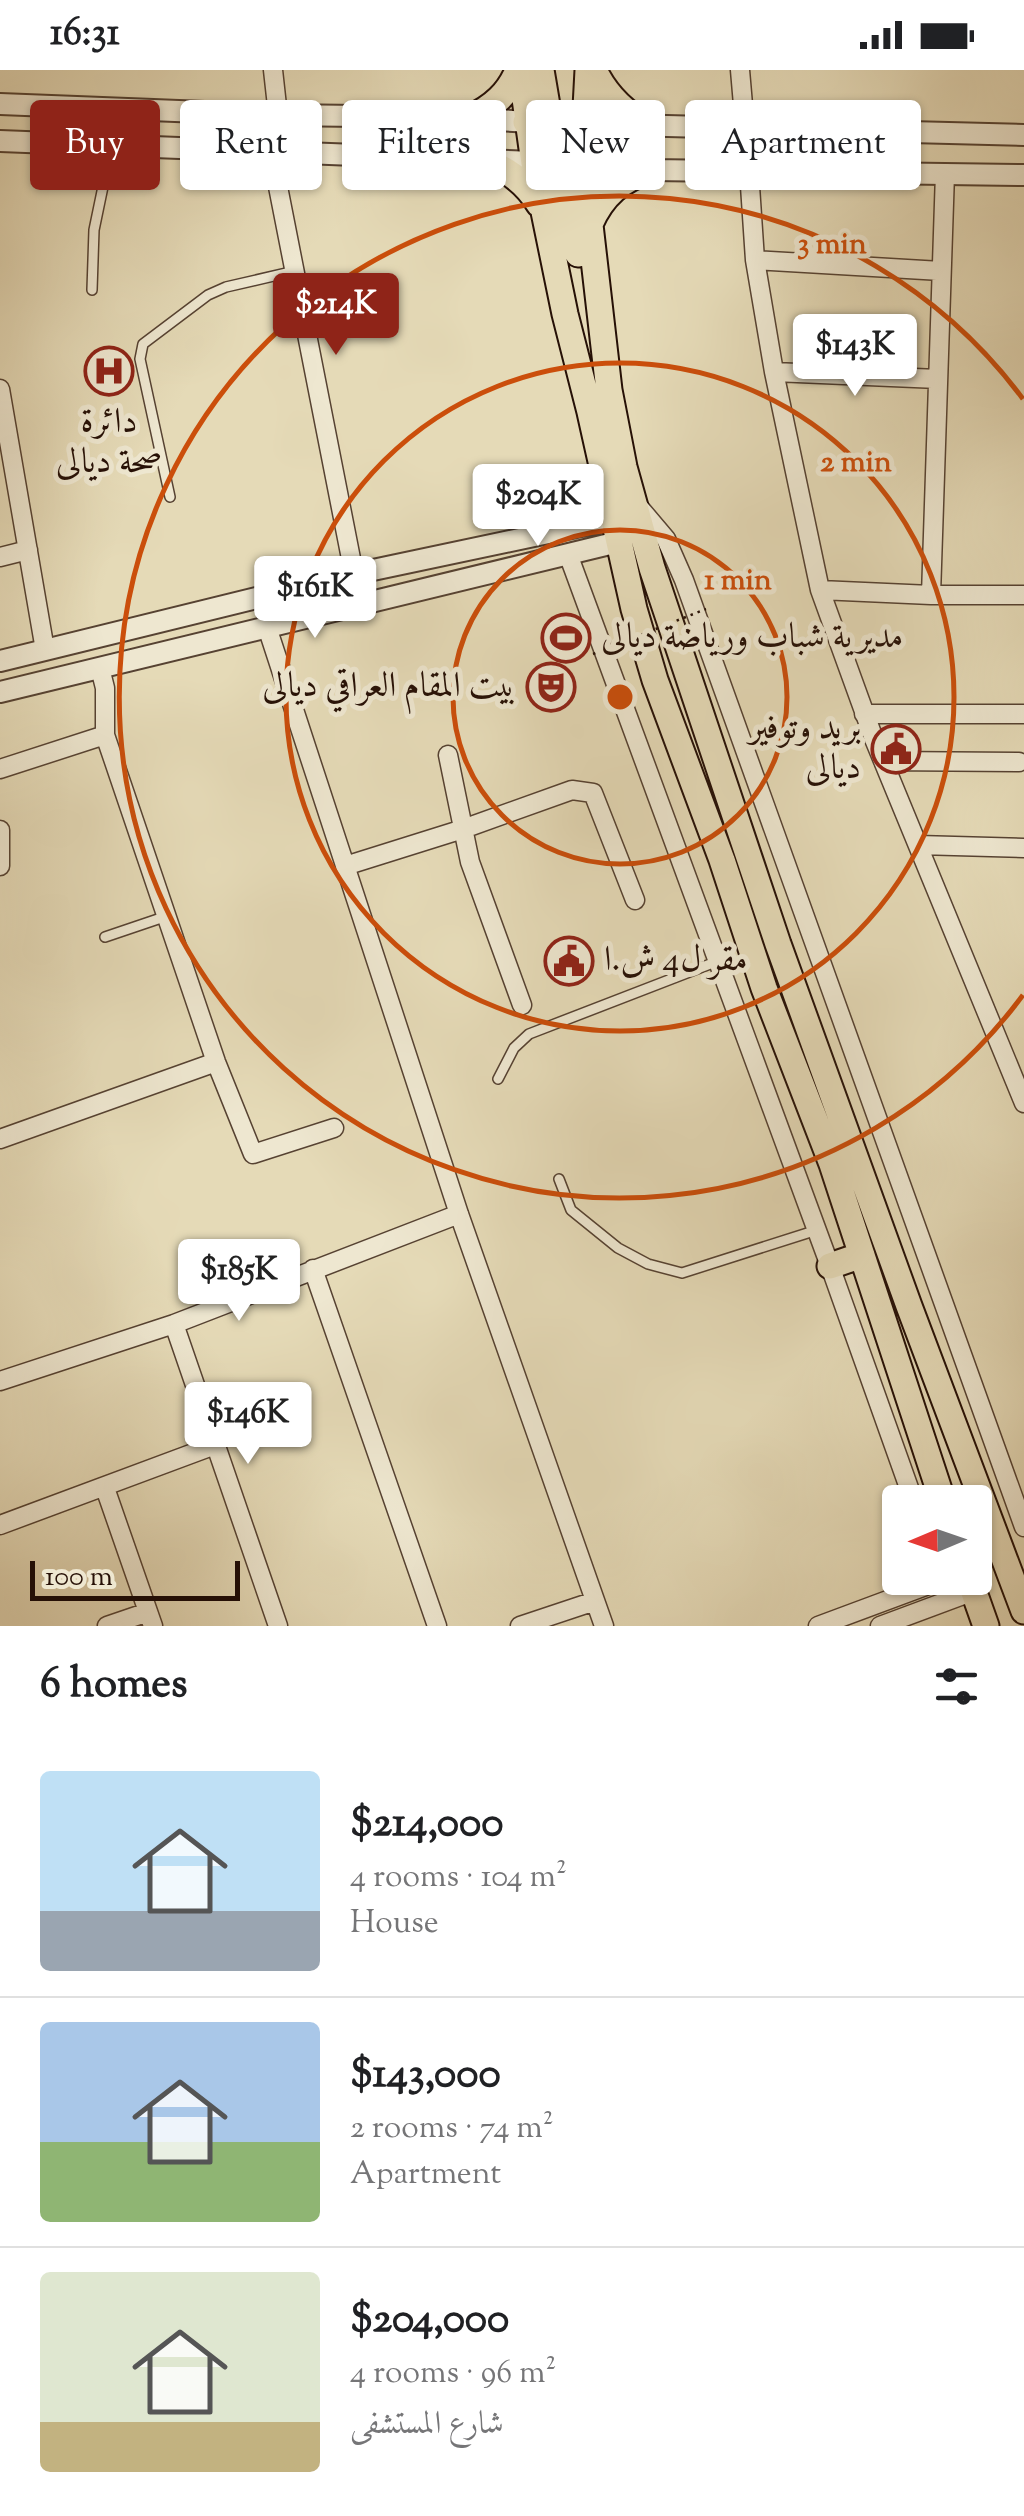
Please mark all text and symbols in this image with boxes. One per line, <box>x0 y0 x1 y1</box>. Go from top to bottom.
text: 16:31 <box>50 8 120 62</box>
chip: Buy <box>30 100 160 190</box>
chip: Rent <box>180 100 322 190</box>
chip: Filters <box>342 100 506 190</box>
chip: New <box>526 100 665 190</box>
chip: Apartment <box>685 100 921 190</box>
text: 3 min <box>797 224 867 267</box>
pin: $214K <box>266 273 406 358</box>
text: $214K <box>295 282 377 328</box>
pin: $143K <box>785 314 925 399</box>
text: $143K <box>815 323 895 369</box>
hospital icon: دائرة صحة ديالى <box>83 345 135 397</box>
place label: دائرة صحة ديالى <box>56 398 162 489</box>
text: 2 min <box>820 442 892 485</box>
pin: $204K <box>468 464 608 549</box>
text: $204K <box>495 473 581 519</box>
pin: $161K <box>245 556 385 641</box>
text: 1 min <box>704 560 772 603</box>
text: $161K <box>276 565 354 611</box>
sports icon: مديرية شباب ورياضة ديالى <box>540 612 592 664</box>
place label: مديرية شباب ورياضة ديالى <box>601 613 903 664</box>
theatre icon: بيت المقام العراقي ديالى <box>525 661 577 713</box>
place label: بيت المقام العراقي ديالى <box>262 662 516 715</box>
centre of rings <box>602 679 638 715</box>
place label: بريد وتوفير ديالى <box>746 704 861 795</box>
public building icon: بريد وتوفير ديالى <box>870 723 922 775</box>
public building icon: مقر ل4 ش.ا <box>543 935 595 987</box>
place label: مقر ل4 ش.ا <box>604 936 748 987</box>
pin: $185K <box>169 1239 309 1324</box>
text: $185K <box>200 1248 278 1294</box>
pin: $146K <box>178 1382 318 1467</box>
text: $146K <box>207 1391 289 1437</box>
north arrow <box>882 1485 992 1595</box>
map controls <box>882 1485 992 1595</box>
scale bar <box>30 1556 240 1600</box>
text: 100 m <box>45 1558 113 1598</box>
text: 6 homes <box>40 1656 187 1716</box>
icon: filters <box>929 1659 984 1714</box>
text: $214,000 <box>350 1795 503 1855</box>
icon: home <box>120 1811 240 1931</box>
text: 4 rooms · 104 m² <box>350 1855 567 1901</box>
text: House <box>350 1901 439 1947</box>
text: $143,000 <box>350 2046 501 2106</box>
icon: home <box>120 2062 240 2182</box>
text: 2 rooms · 74 m² <box>350 2106 554 2152</box>
text: Apartment <box>350 2152 501 2198</box>
text: $204,000 <box>350 2291 509 2351</box>
icon: home <box>120 2312 240 2432</box>
text: 4 rooms · 96 m² <box>350 2351 556 2397</box>
text: شارع المستشفى <box>350 2402 504 2448</box>

